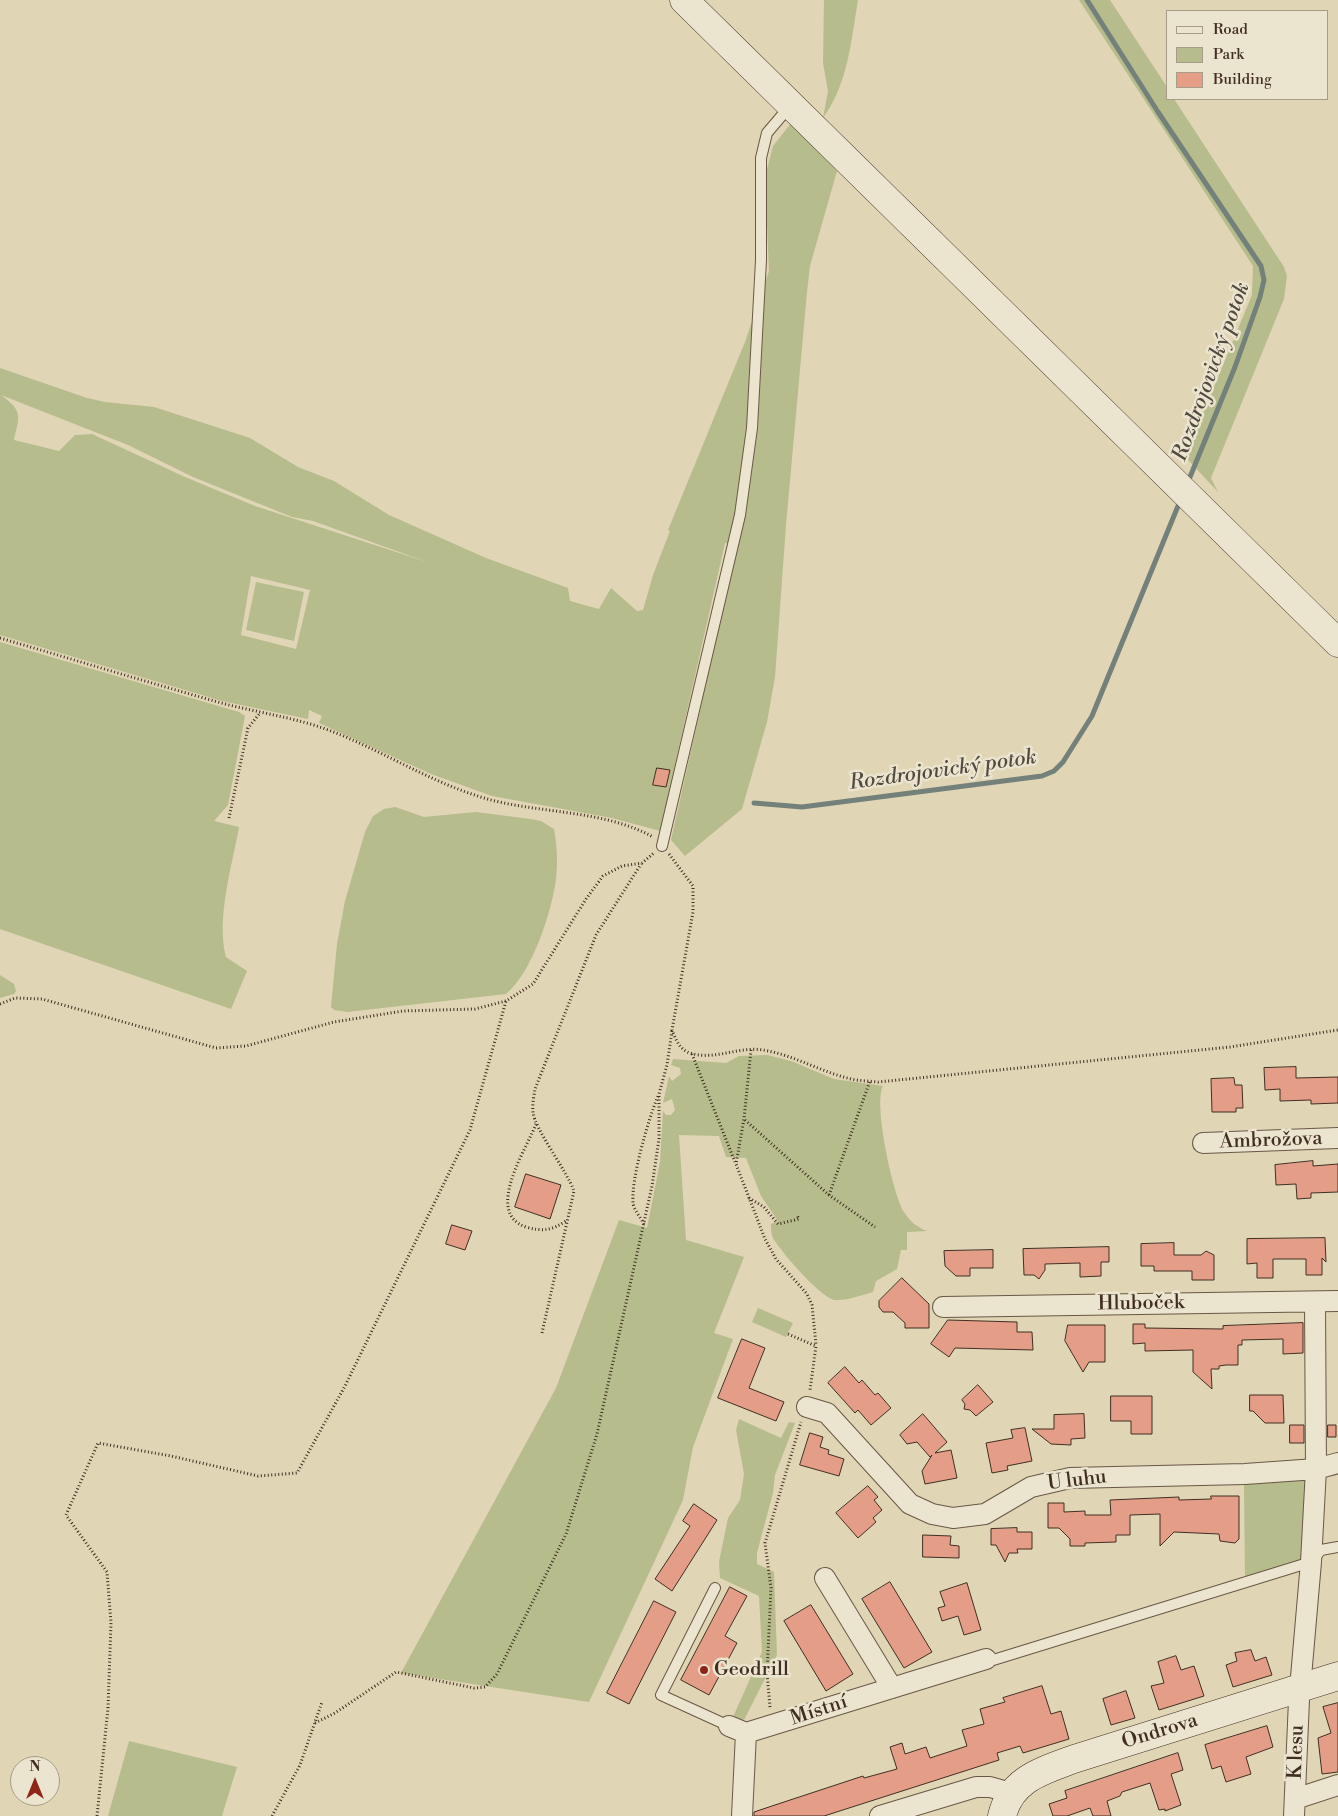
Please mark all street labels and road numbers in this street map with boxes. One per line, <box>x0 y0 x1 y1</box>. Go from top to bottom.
street label: Ambrožova <box>1219 1127 1323 1155</box>
street label: Hluboček <box>1097 1291 1185 1317</box>
street label: U luhu <box>1046 1465 1108 1497</box>
street label: Místní <box>787 1691 851 1731</box>
street label: Ondrova <box>1119 1709 1201 1755</box>
street label: K lesu <box>1284 1724 1310 1780</box>

